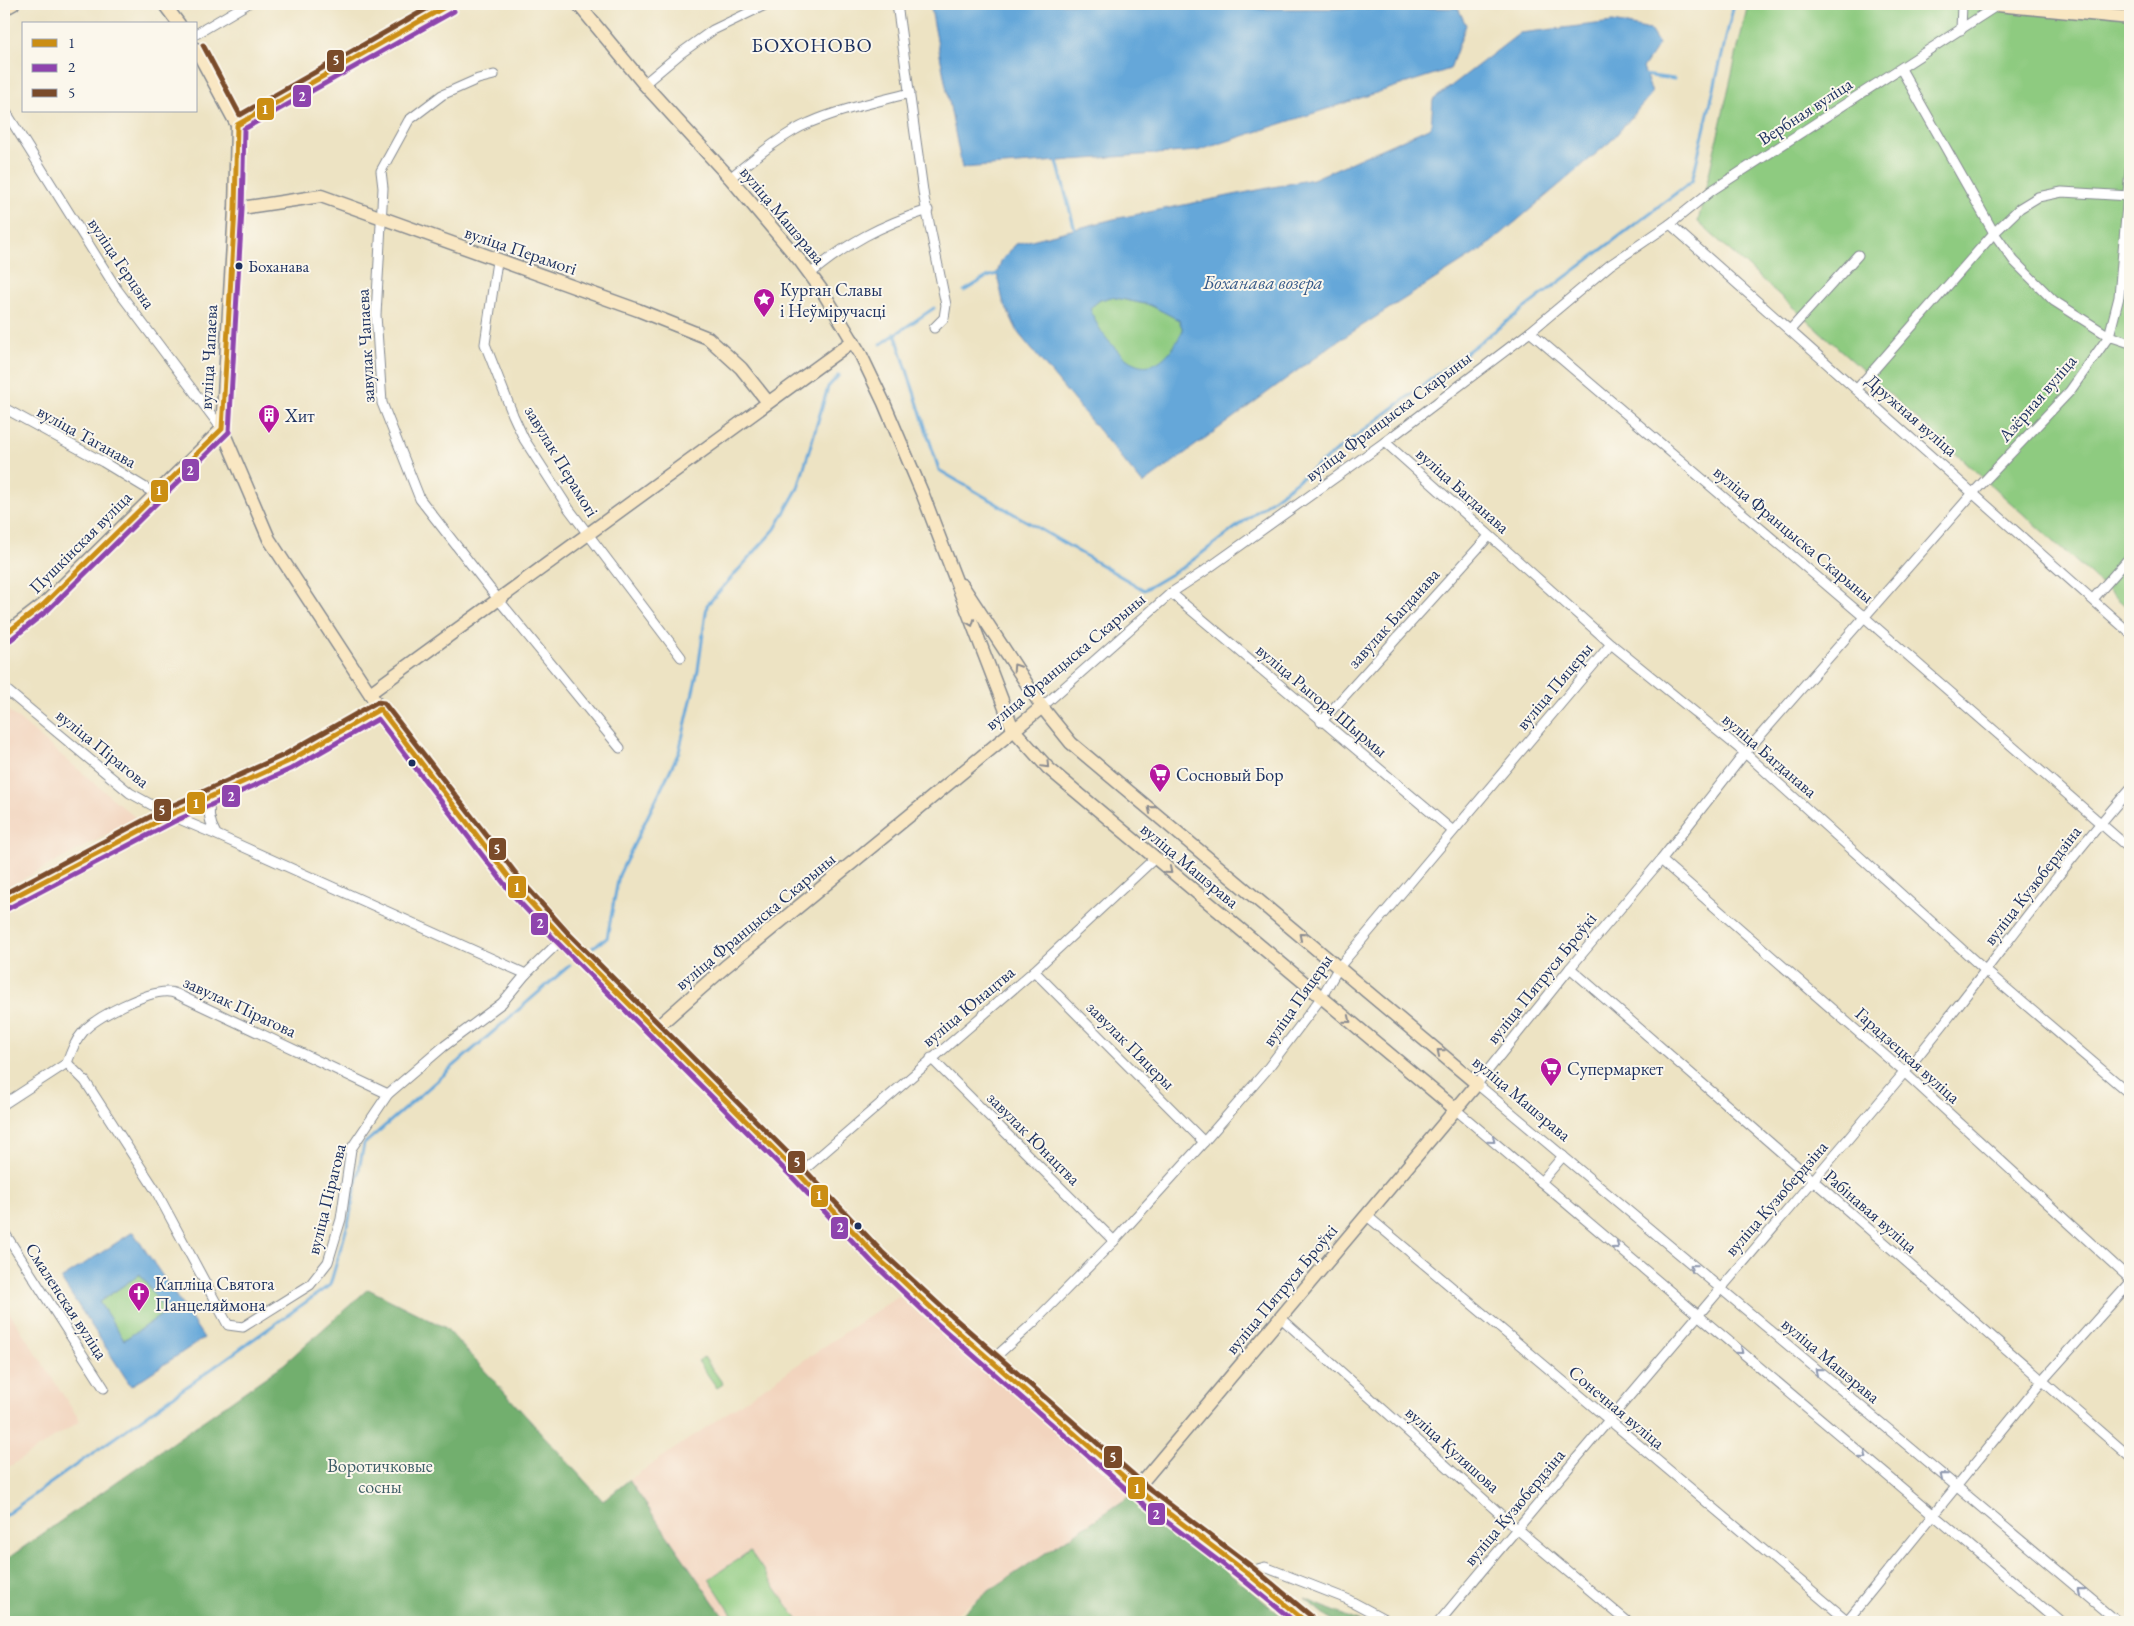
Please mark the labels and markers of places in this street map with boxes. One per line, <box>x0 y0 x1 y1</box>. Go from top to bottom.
place label: Боханава <box>248 255 309 277</box>
marker: Боханава <box>234 261 244 271</box>
place label: Курган Славы і Неўміручасці <box>780 278 886 322</box>
place icon: Курган Славы і Неўміручасці <box>752 287 776 318</box>
building icon: Хит <box>257 403 281 434</box>
place label: Хит <box>284 404 315 427</box>
unlabelled marker <box>407 758 417 768</box>
supermarket icon: Сосновый Бор <box>1148 762 1172 793</box>
place label: Сосновый Бор <box>1176 763 1284 786</box>
supermarket icon: Супермаркет <box>1539 1056 1563 1087</box>
place label: Супермаркет <box>1567 1057 1664 1080</box>
unlabelled marker <box>853 1221 863 1231</box>
place label: Капліца Святога Панцеляймона <box>155 1272 275 1316</box>
church icon: Капліца Святога Панцеляймона <box>127 1281 151 1312</box>

